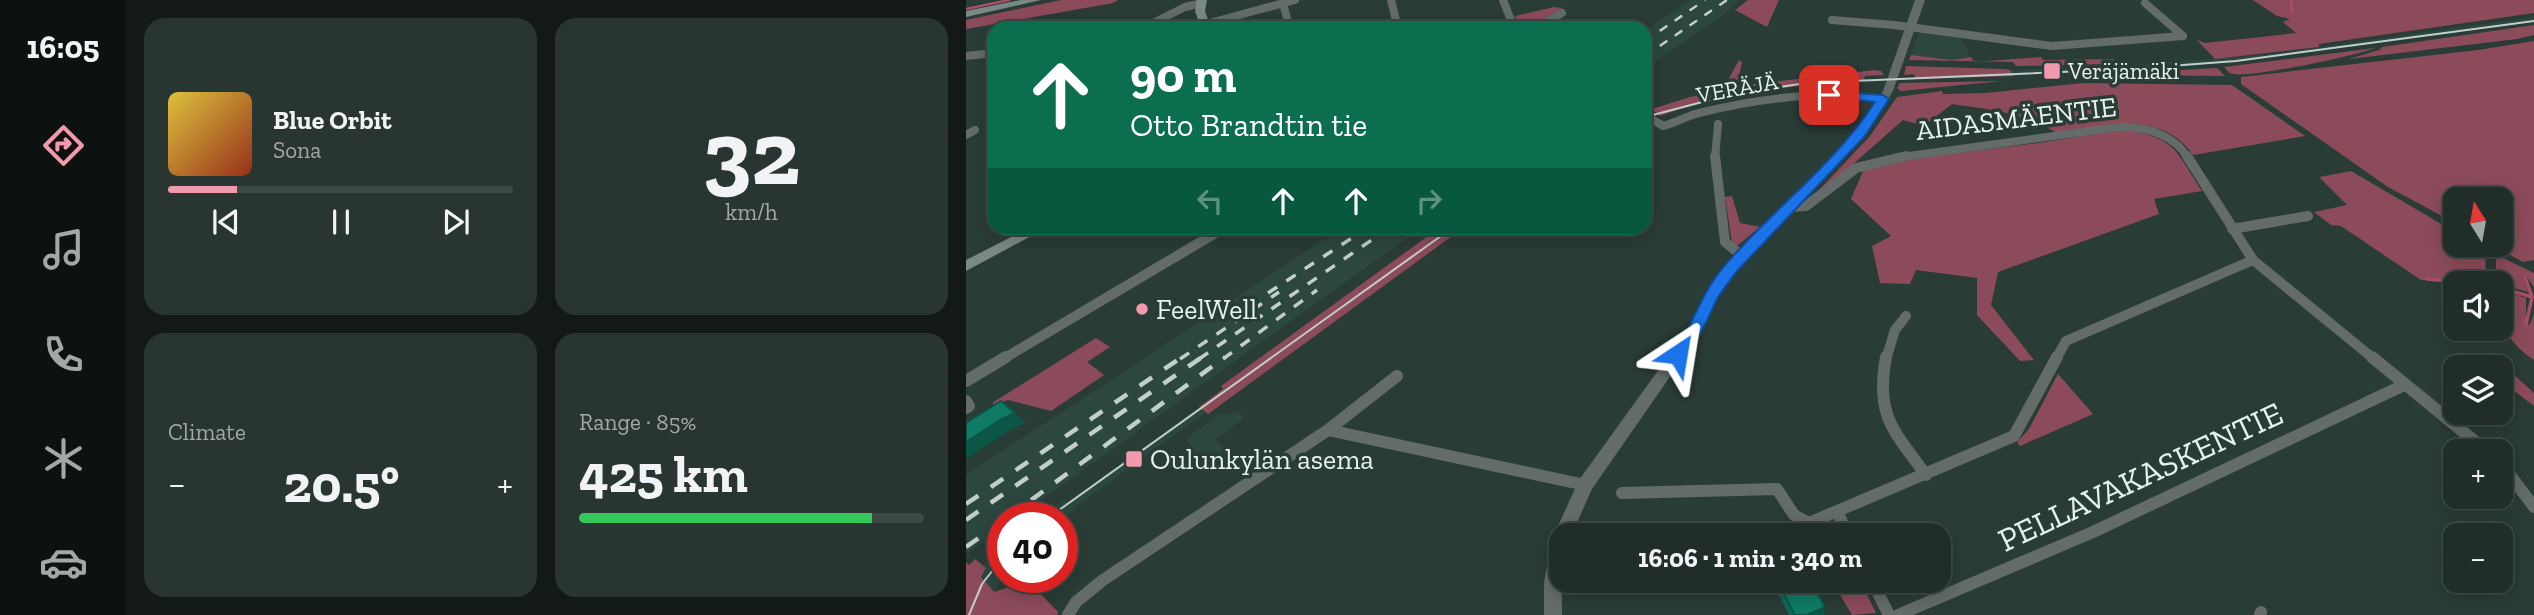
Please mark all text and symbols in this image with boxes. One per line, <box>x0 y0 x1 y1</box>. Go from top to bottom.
text: 16:05 <box>26 28 100 66</box>
text: 90 m <box>1130 46 1237 105</box>
icon: ahead <box>1015 49 1106 140</box>
place label: Veräjämäki <box>2067 57 2179 85</box>
marker: Veräjämäki <box>2042 61 2062 81</box>
pin <box>1799 65 1859 125</box>
street label: VERÄJÄ <box>1693 67 1781 109</box>
icon: arrive <box>1810 76 1848 114</box>
street label: AIDASMÄENTIE <box>1914 90 2118 147</box>
text: 32 <box>703 98 800 207</box>
text: Blue Orbit <box>273 104 392 136</box>
text: Otto Brandtin tie <box>1130 106 1367 144</box>
icon: directions <box>39 121 88 170</box>
text: Sona <box>273 136 321 164</box>
icon: left <box>1191 182 1229 220</box>
icon: ahead <box>1264 182 1302 220</box>
icon: ahead <box>1337 182 1375 220</box>
icon: right <box>1410 182 1448 220</box>
north arrow <box>2443 187 2513 257</box>
map controls <box>2443 187 2513 593</box>
text: km/h <box>725 198 778 226</box>
icon: previous <box>207 203 245 241</box>
icon: pause <box>322 203 360 241</box>
icon: next <box>437 203 475 241</box>
icon: music <box>39 225 88 274</box>
button: sound <box>2443 271 2513 341</box>
place label: FeelWell <box>1156 293 1257 326</box>
marker: FeelWell <box>1134 301 1150 317</box>
position arrow <box>1641 317 1715 391</box>
icon: phone <box>39 330 88 379</box>
button: layers <box>2443 355 2513 425</box>
street label: PELLAVAKASKENTIE <box>1992 393 2289 559</box>
text: Range · 85% <box>579 408 696 436</box>
text: Climate <box>168 418 246 446</box>
icon: climate <box>39 434 88 483</box>
button: + <box>2443 439 2513 509</box>
text: 425 km <box>579 443 748 505</box>
place label: Oulunkylän asema <box>1150 443 1374 476</box>
marker: Oulunkylän asema <box>1124 449 1144 469</box>
text: 20.5° <box>284 453 399 515</box>
text: − <box>168 461 186 507</box>
text: + <box>497 461 513 507</box>
speed limit sign: 40 <box>987 502 1078 593</box>
button: − <box>2443 523 2513 593</box>
icon: car <box>39 538 88 587</box>
text: 16:06 · 1 min · 340 m <box>1638 542 1862 574</box>

